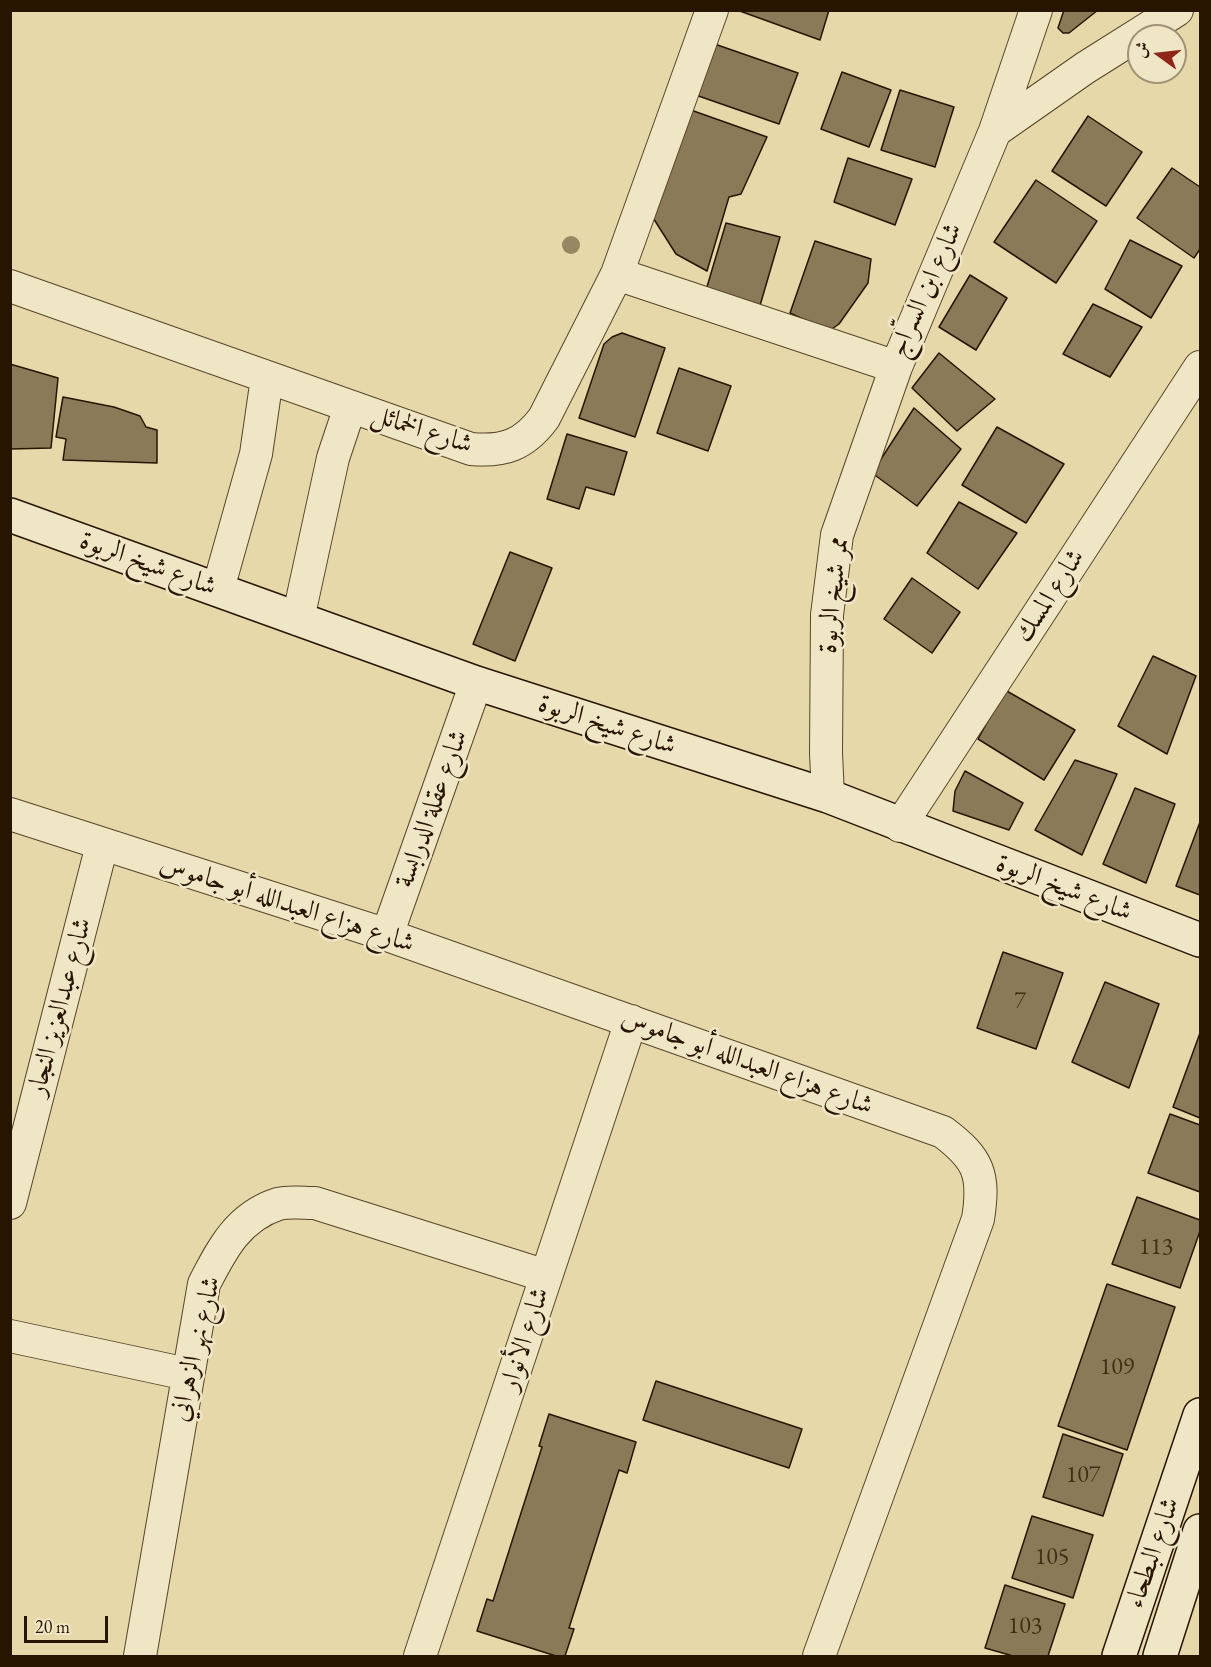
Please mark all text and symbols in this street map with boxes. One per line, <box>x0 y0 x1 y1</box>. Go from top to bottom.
north arrow <box>1127 24 1187 84</box>
text: ش <box>1129 39 1153 60</box>
street label: شارع ابن السرّاج <box>882 218 970 362</box>
street label: شارع الخمائل <box>367 398 477 462</box>
street label: شارع شيخ الربوة <box>75 524 221 604</box>
street label: ممر شيخ الربوة <box>812 535 856 655</box>
street label: شارع المسك <box>1008 543 1092 649</box>
street label: شارع شيخ الربوة <box>534 687 680 763</box>
street label: شارع عقلة الدرابسة <box>388 726 476 892</box>
street label: شارع شيخ الربوة <box>991 847 1137 929</box>
street label: شارع هزاع العبدالله أبو جاموس <box>156 848 418 960</box>
street label: شارع عبدالعزيز النجار <box>21 914 99 1100</box>
house number: 7 <box>1014 987 1026 1015</box>
street label: شارع هزاع العبدالله أبو جاموس <box>617 1001 877 1123</box>
house number: 113 <box>1139 1233 1173 1261</box>
street label: شارع نهر الزهراني <box>164 1273 228 1425</box>
street label: شارع الأنوار <box>493 1283 557 1395</box>
house number: 109 <box>1100 1353 1134 1381</box>
house number: 107 <box>1066 1461 1100 1489</box>
street label: شارع البطحاء <box>1119 1493 1187 1613</box>
house number: 105 <box>1035 1543 1069 1571</box>
scale bar <box>27 1604 111 1642</box>
house number: 103 <box>1008 1612 1042 1640</box>
text: 20 m <box>35 1615 70 1638</box>

